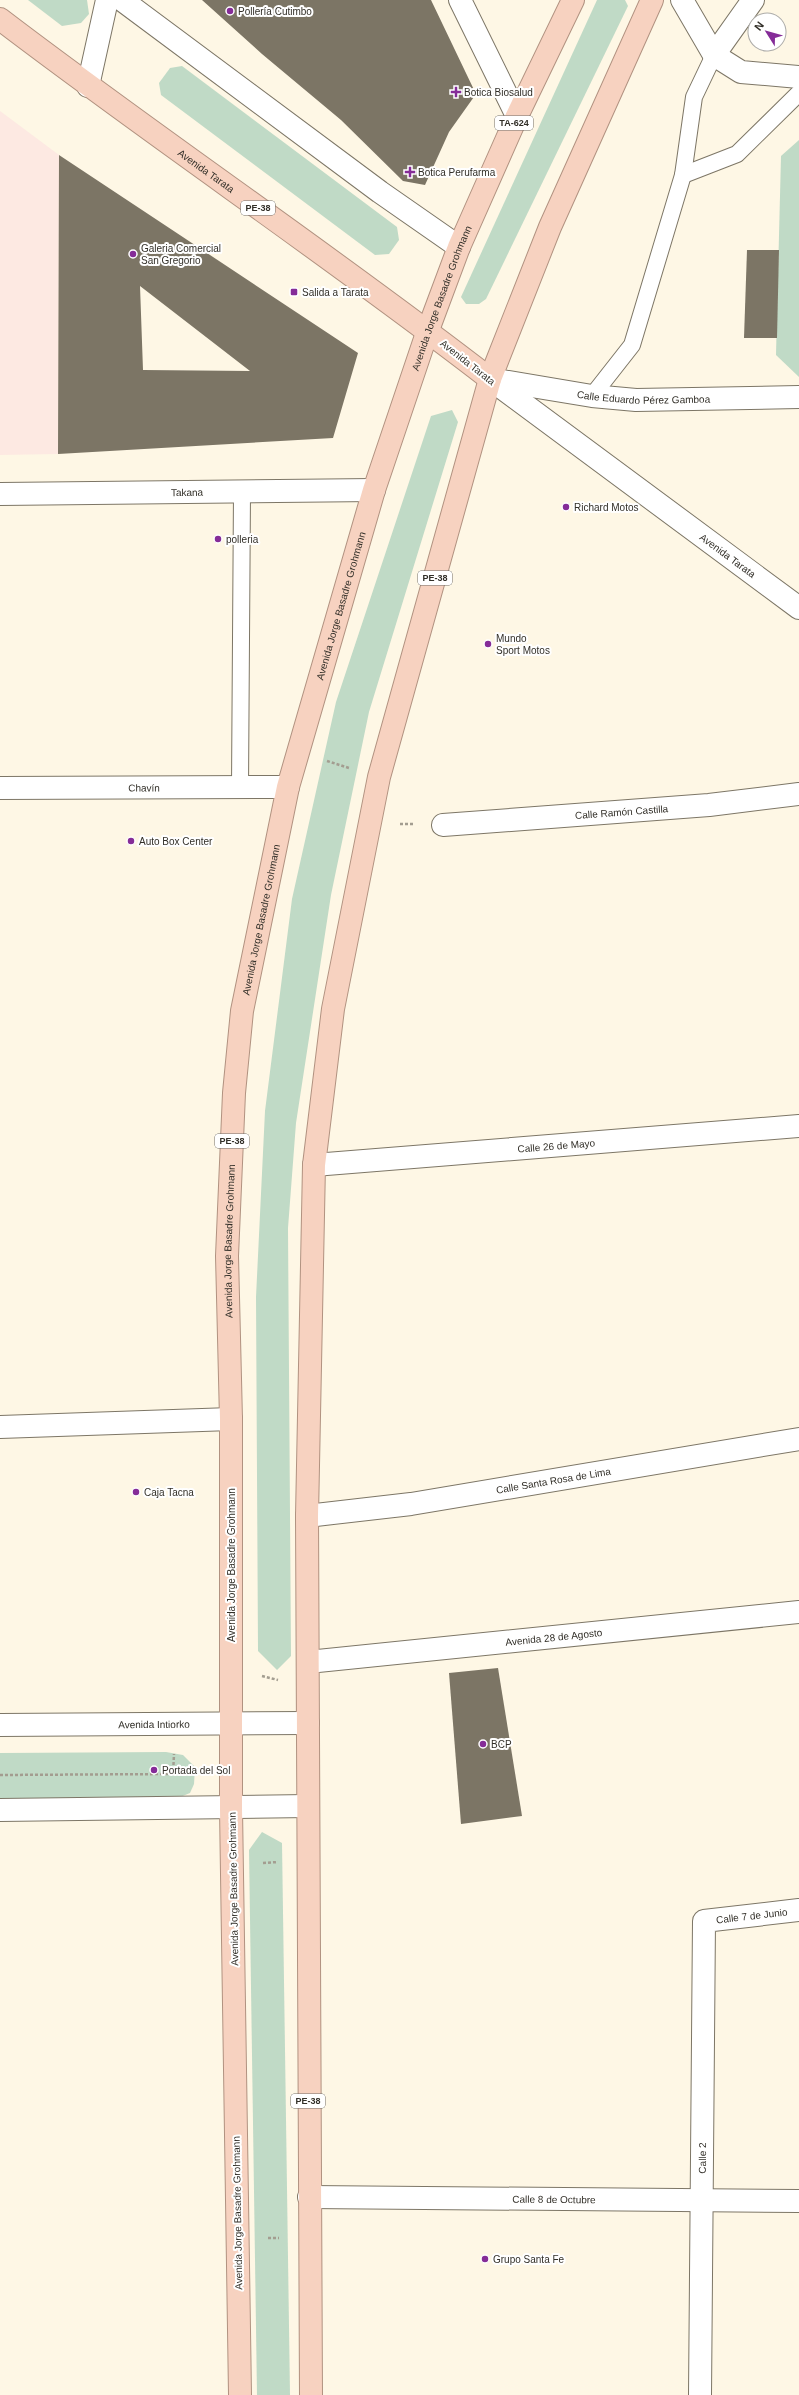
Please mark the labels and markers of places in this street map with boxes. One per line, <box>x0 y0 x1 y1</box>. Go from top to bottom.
marker: Pollería Cutimbo <box>225 6 235 16</box>
place label: Pollería Cutimbo <box>238 6 312 17</box>
marker: Botica Biosalud <box>451 87 461 97</box>
place label: Botica Biosalud <box>464 87 533 98</box>
marker: Botica Perufarma <box>405 167 415 177</box>
place label: Botica Perufarma <box>418 167 496 178</box>
place label: Galeria Comercial San Gregorio <box>141 243 221 266</box>
marker: Galeria Comercial San Gregorio <box>128 249 138 259</box>
marker: Salida a Tarata <box>289 287 299 297</box>
place label: Salida a Tarata <box>302 287 369 298</box>
marker: Richard Motos <box>561 502 571 512</box>
place label: Richard Motos <box>574 502 638 513</box>
marker: polleria <box>213 534 223 544</box>
place label: polleria <box>226 534 259 545</box>
place label: Mundo Sport Motos <box>496 633 550 656</box>
marker: Mundo Sport Motos <box>483 639 493 649</box>
marker: Auto Box Center <box>126 836 136 846</box>
place label: Auto Box Center <box>139 836 213 847</box>
marker: Caja Tacna <box>131 1487 141 1497</box>
place label: Caja Tacna <box>144 1487 194 1498</box>
marker: BCP <box>478 1739 488 1749</box>
place label: BCP <box>491 1739 512 1750</box>
marker: Portada del Sol <box>149 1765 159 1775</box>
place label: Portada del Sol <box>162 1765 230 1776</box>
marker: Grupo Santa Fe <box>480 2254 490 2264</box>
place label: Grupo Santa Fe <box>493 2254 565 2265</box>

